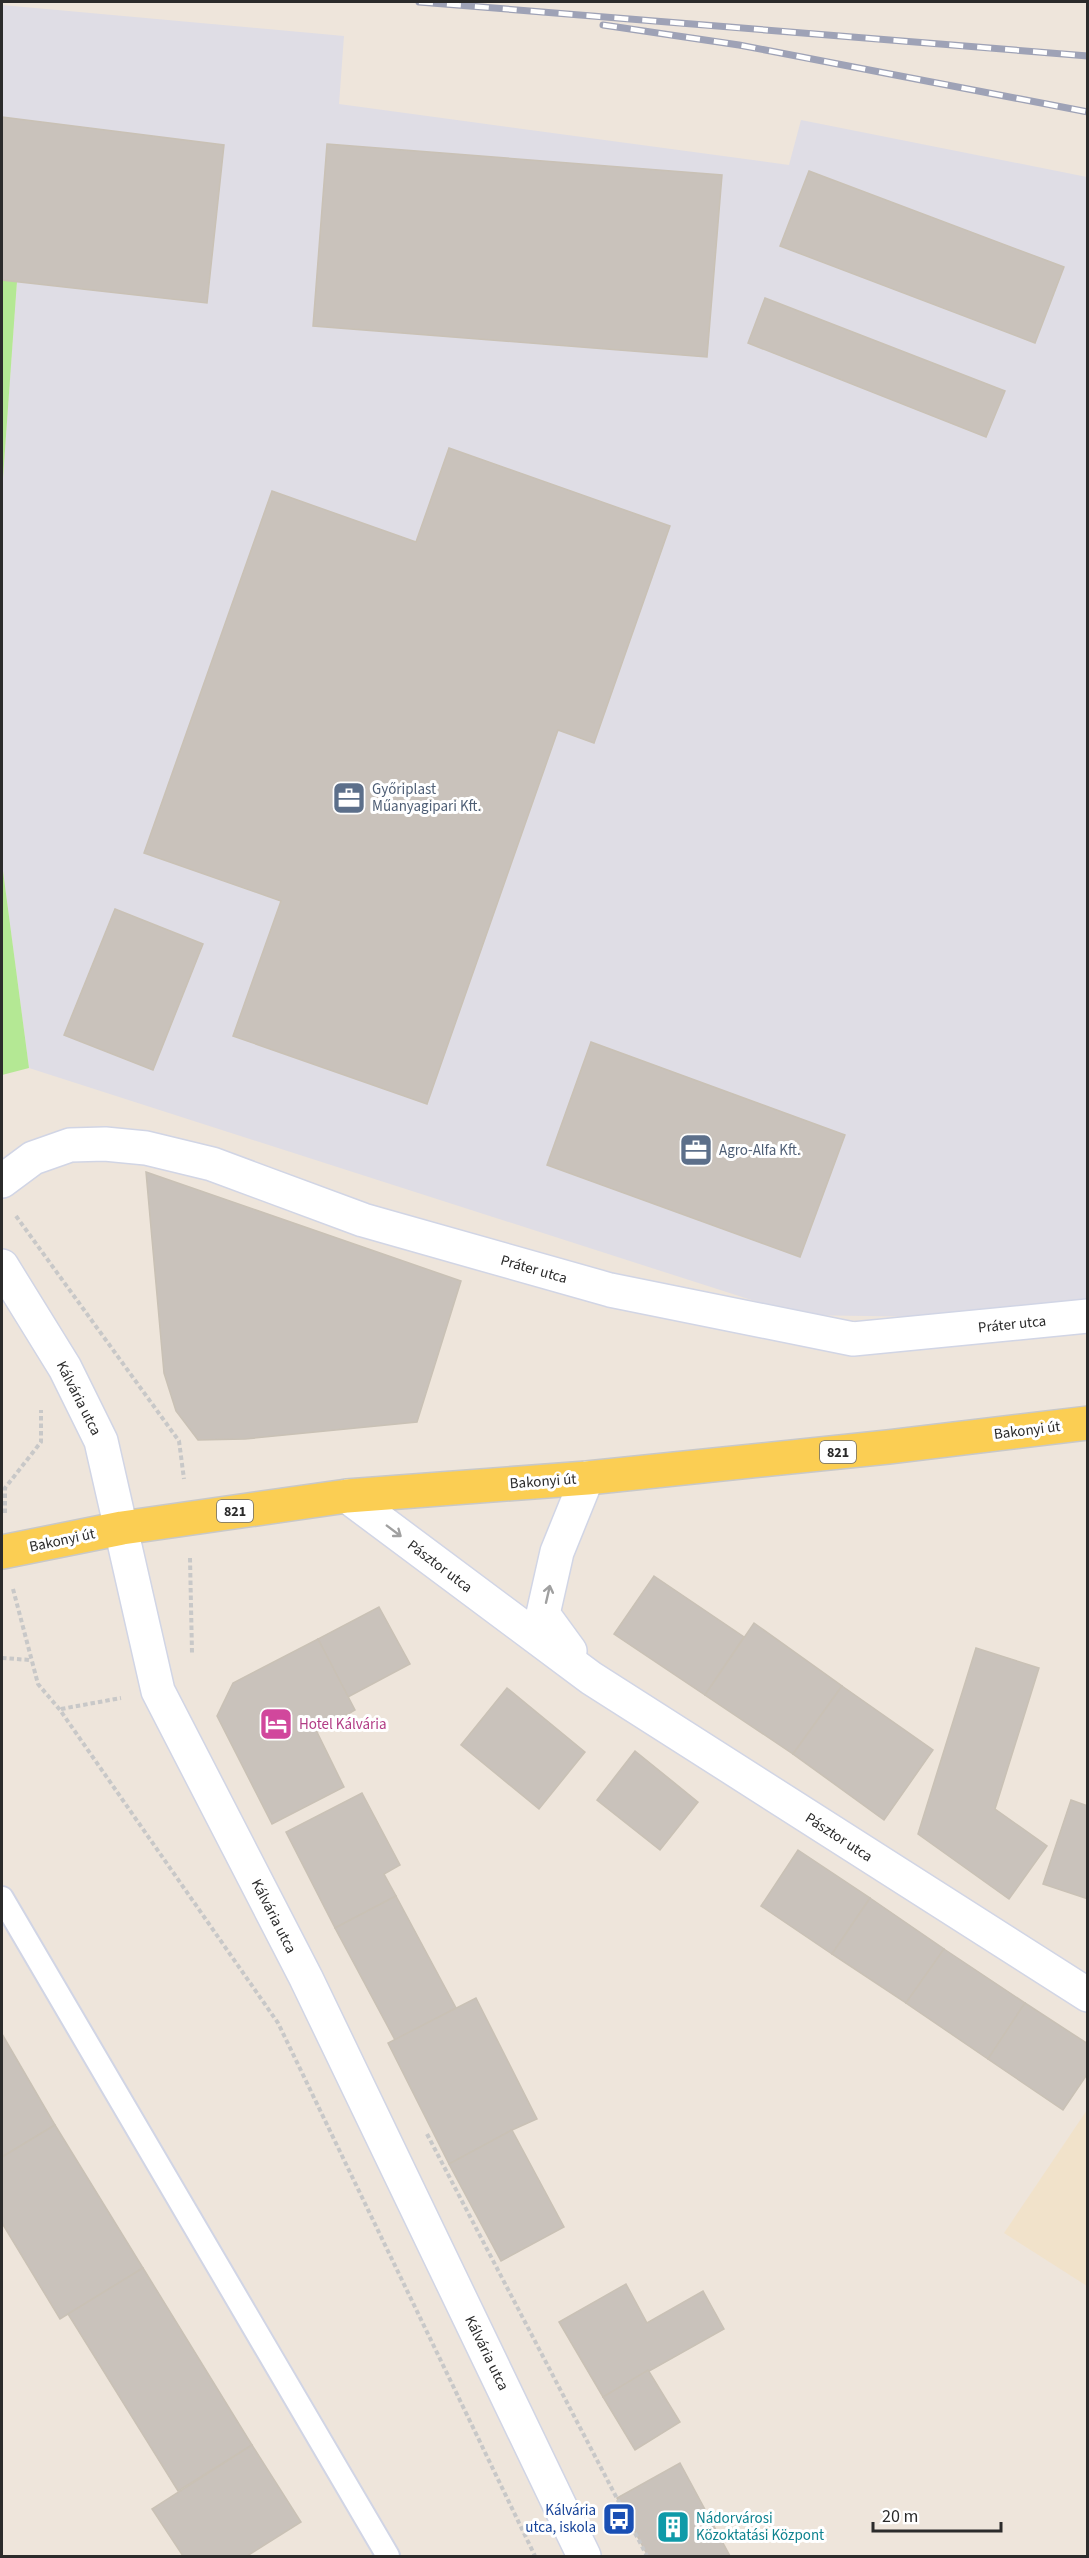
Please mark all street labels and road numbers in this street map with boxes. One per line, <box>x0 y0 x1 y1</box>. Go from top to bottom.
street label: Práter utca <box>498 1250 570 1289</box>
street label: Práter utca <box>977 1310 1047 1339</box>
street label: Kálvária utca <box>51 1357 106 1439</box>
street label: Bakonyi út <box>993 1416 1061 1445</box>
road number: 821 <box>820 1441 856 1463</box>
street label: Bakonyi út <box>509 1469 577 1494</box>
road number: 821 <box>217 1500 253 1522</box>
street label: Bakonyi út <box>27 1523 97 1558</box>
street label: Pásztor utca <box>403 1535 477 1598</box>
street label: Pásztor utca <box>801 1808 877 1867</box>
street label: Kálvária utca <box>246 1875 301 1957</box>
street label: Kálvária utca <box>459 2312 514 2394</box>

